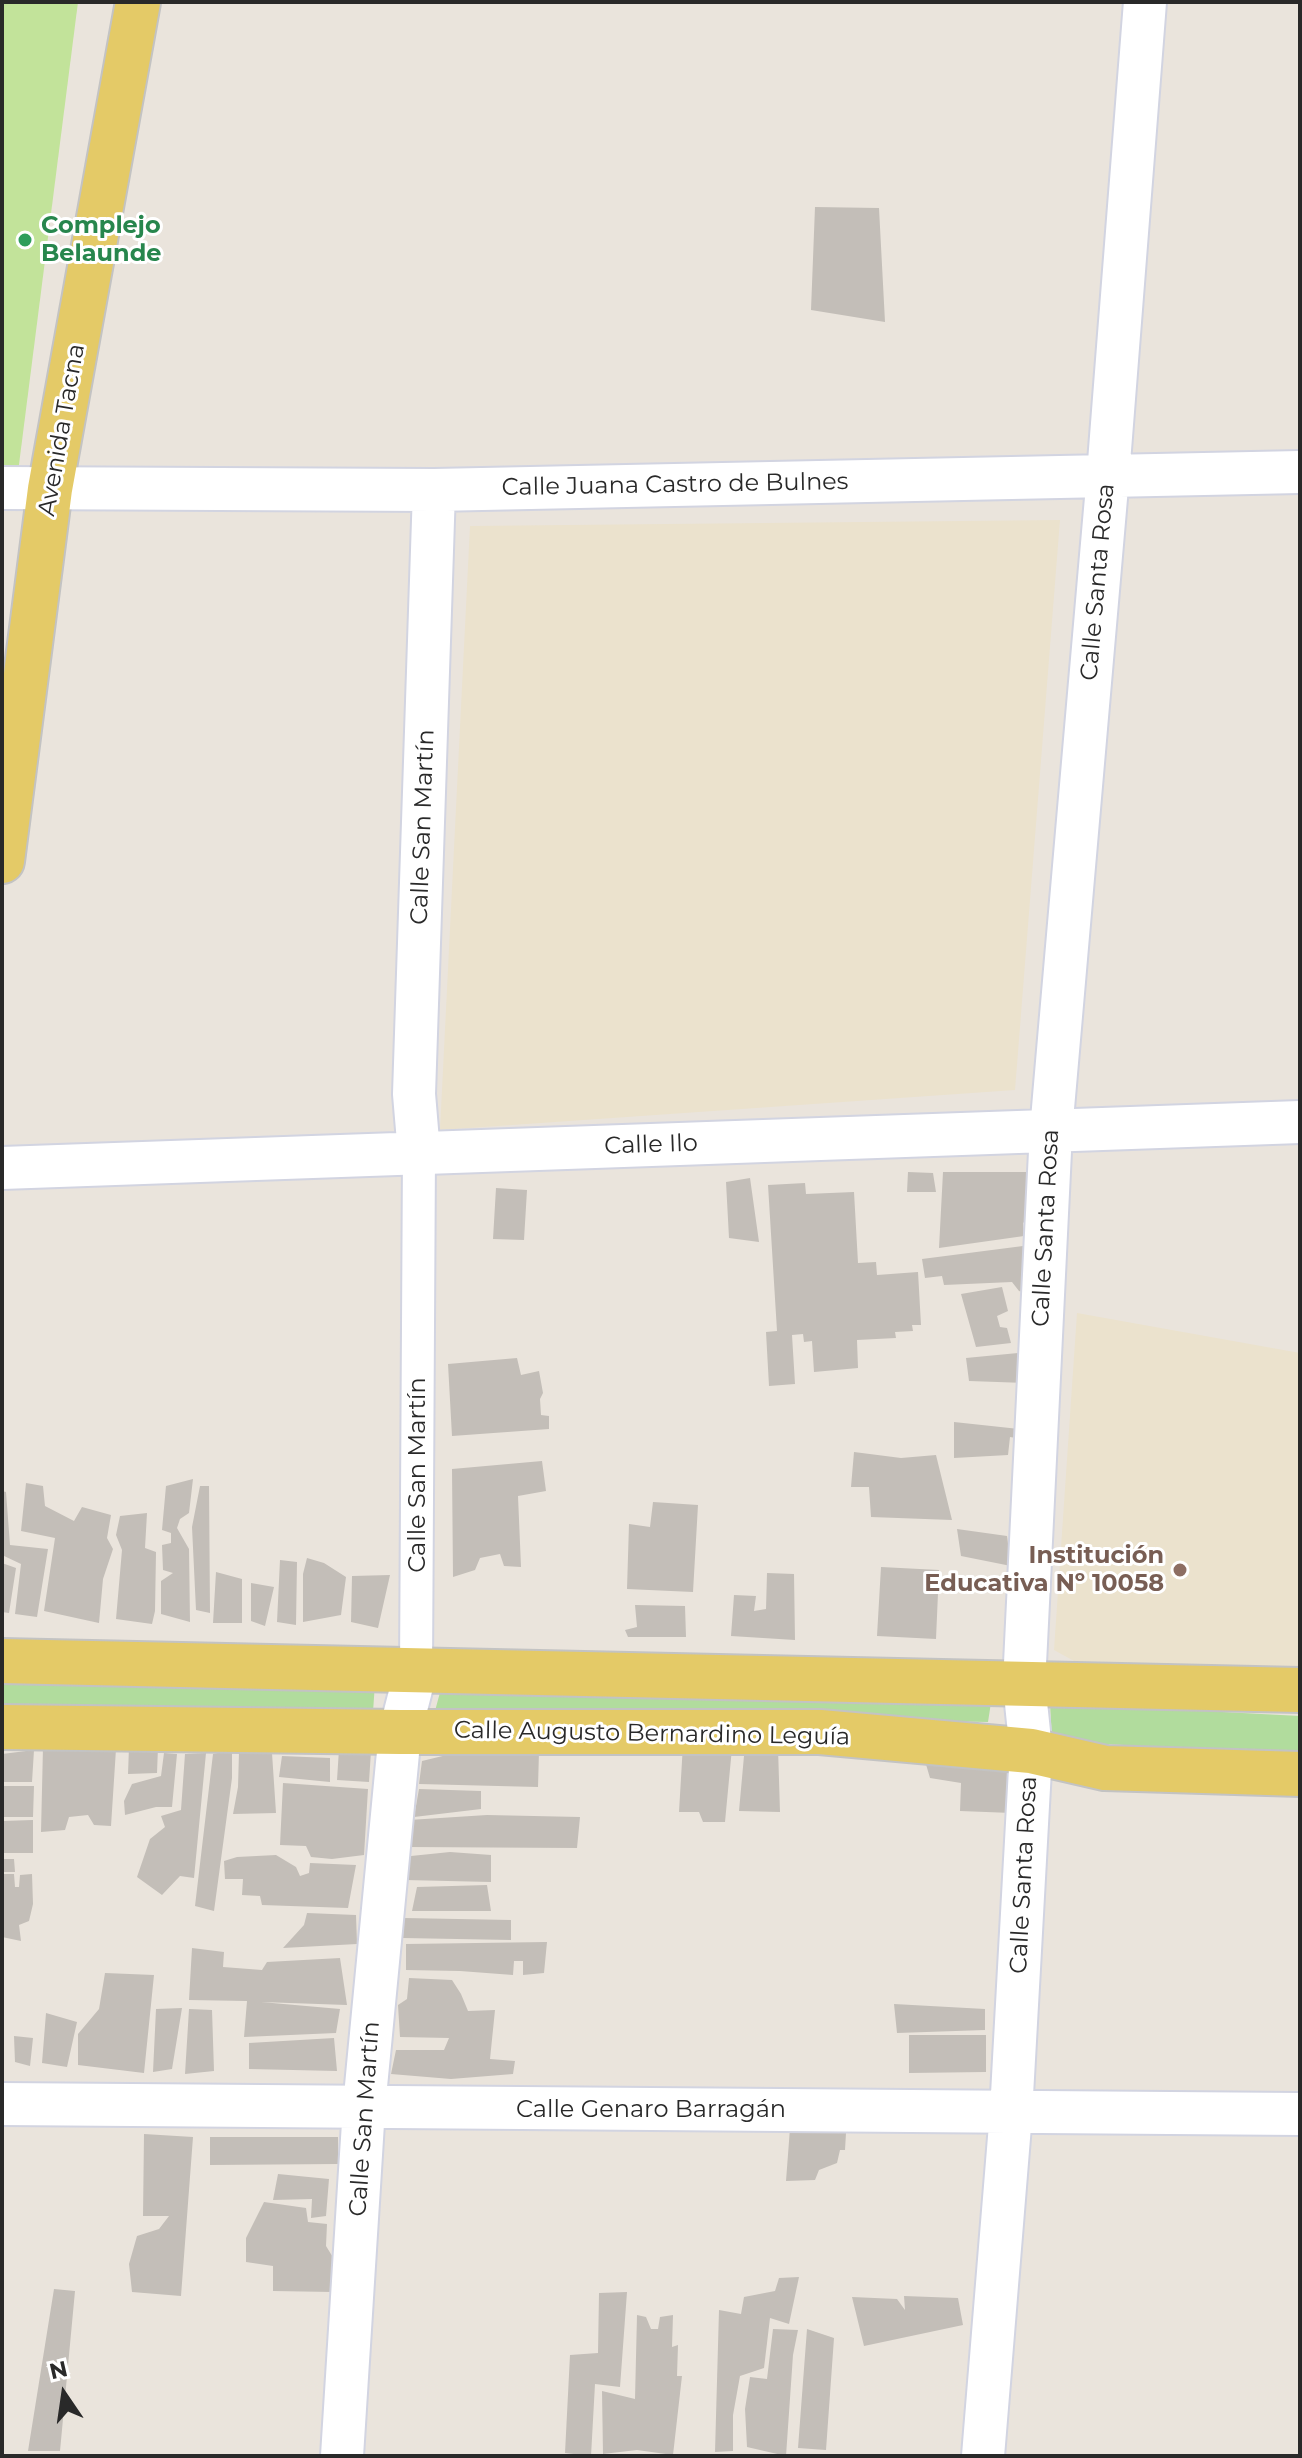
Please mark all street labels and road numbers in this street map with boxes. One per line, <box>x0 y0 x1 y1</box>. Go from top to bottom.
street label: Avenida Tacna <box>33 342 91 518</box>
street label: Calle Juana Castro de Bulnes <box>501 468 849 502</box>
street label: Calle Santa Rosa <box>1075 482 1121 682</box>
street label: Calle San Martín <box>405 729 441 925</box>
street label: Calle Santa Rosa <box>1026 1128 1066 1328</box>
street label: Calle Ilo <box>604 1129 698 1161</box>
street label: Calle San Martín <box>404 1377 432 1573</box>
street label: Calle Augusto Bernardino Leguía <box>454 1716 850 1752</box>
street label: Calle Santa Rosa <box>1004 1775 1044 1975</box>
street label: Calle San Martín <box>344 2020 386 2218</box>
street label: Calle Genaro Barragán <box>516 2096 786 2124</box>

